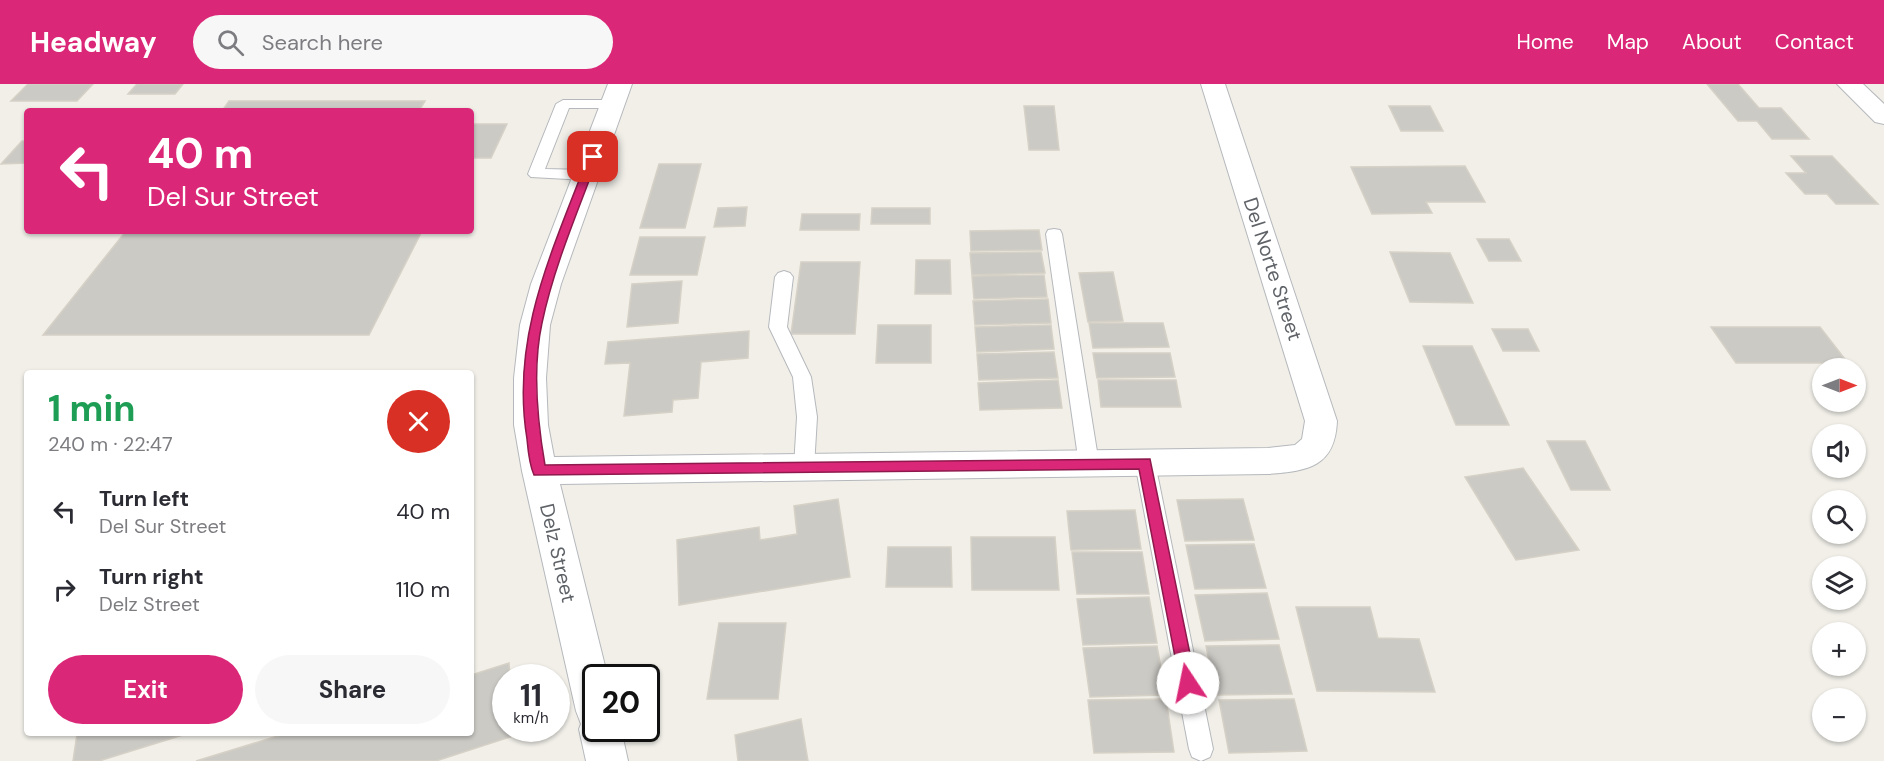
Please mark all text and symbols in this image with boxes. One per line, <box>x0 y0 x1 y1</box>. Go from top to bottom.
search box <box>193 15 613 69</box>
text: Headway <box>30 24 157 61</box>
icon: search <box>214 26 247 59</box>
text: Search here <box>262 28 383 57</box>
text: Home <box>1516 28 1574 56</box>
text: Map <box>1607 28 1649 56</box>
text: About <box>1682 28 1742 56</box>
text: Contact <box>1775 28 1854 56</box>
text: 40 m <box>147 126 253 181</box>
pin <box>567 131 618 182</box>
icon: left <box>48 132 126 210</box>
icon: arrive <box>576 140 609 173</box>
text: Del Sur Street <box>147 179 319 214</box>
street label: Del Norte Street <box>1238 194 1308 344</box>
north arrow <box>1812 358 1866 412</box>
map controls <box>1812 358 1866 742</box>
text: 1 min <box>48 385 136 432</box>
button: close <box>387 390 450 453</box>
button: sound <box>1812 424 1866 478</box>
text: 240 m · 22:47 <box>48 431 173 457</box>
text: Turn left <box>99 484 189 513</box>
button: search <box>1812 490 1866 544</box>
icon: left <box>48 495 81 528</box>
text: 40 m <box>396 497 450 526</box>
street label: Delz Street <box>534 501 582 605</box>
text: Del Sur Street <box>99 513 226 539</box>
button: layers <box>1812 556 1866 610</box>
text: Turn right <box>99 562 204 591</box>
icon: right <box>48 573 81 606</box>
text: 110 m <box>396 575 450 604</box>
text: Delz Street <box>99 591 200 617</box>
button: + <box>1812 622 1866 676</box>
position arrow <box>1156 651 1220 715</box>
button: Exit <box>48 655 243 724</box>
button: Share <box>255 655 450 724</box>
speed limit sign: 20 <box>582 664 660 742</box>
text: 11 <box>520 676 542 715</box>
button: − <box>1812 688 1866 742</box>
text: km/h <box>513 708 549 728</box>

